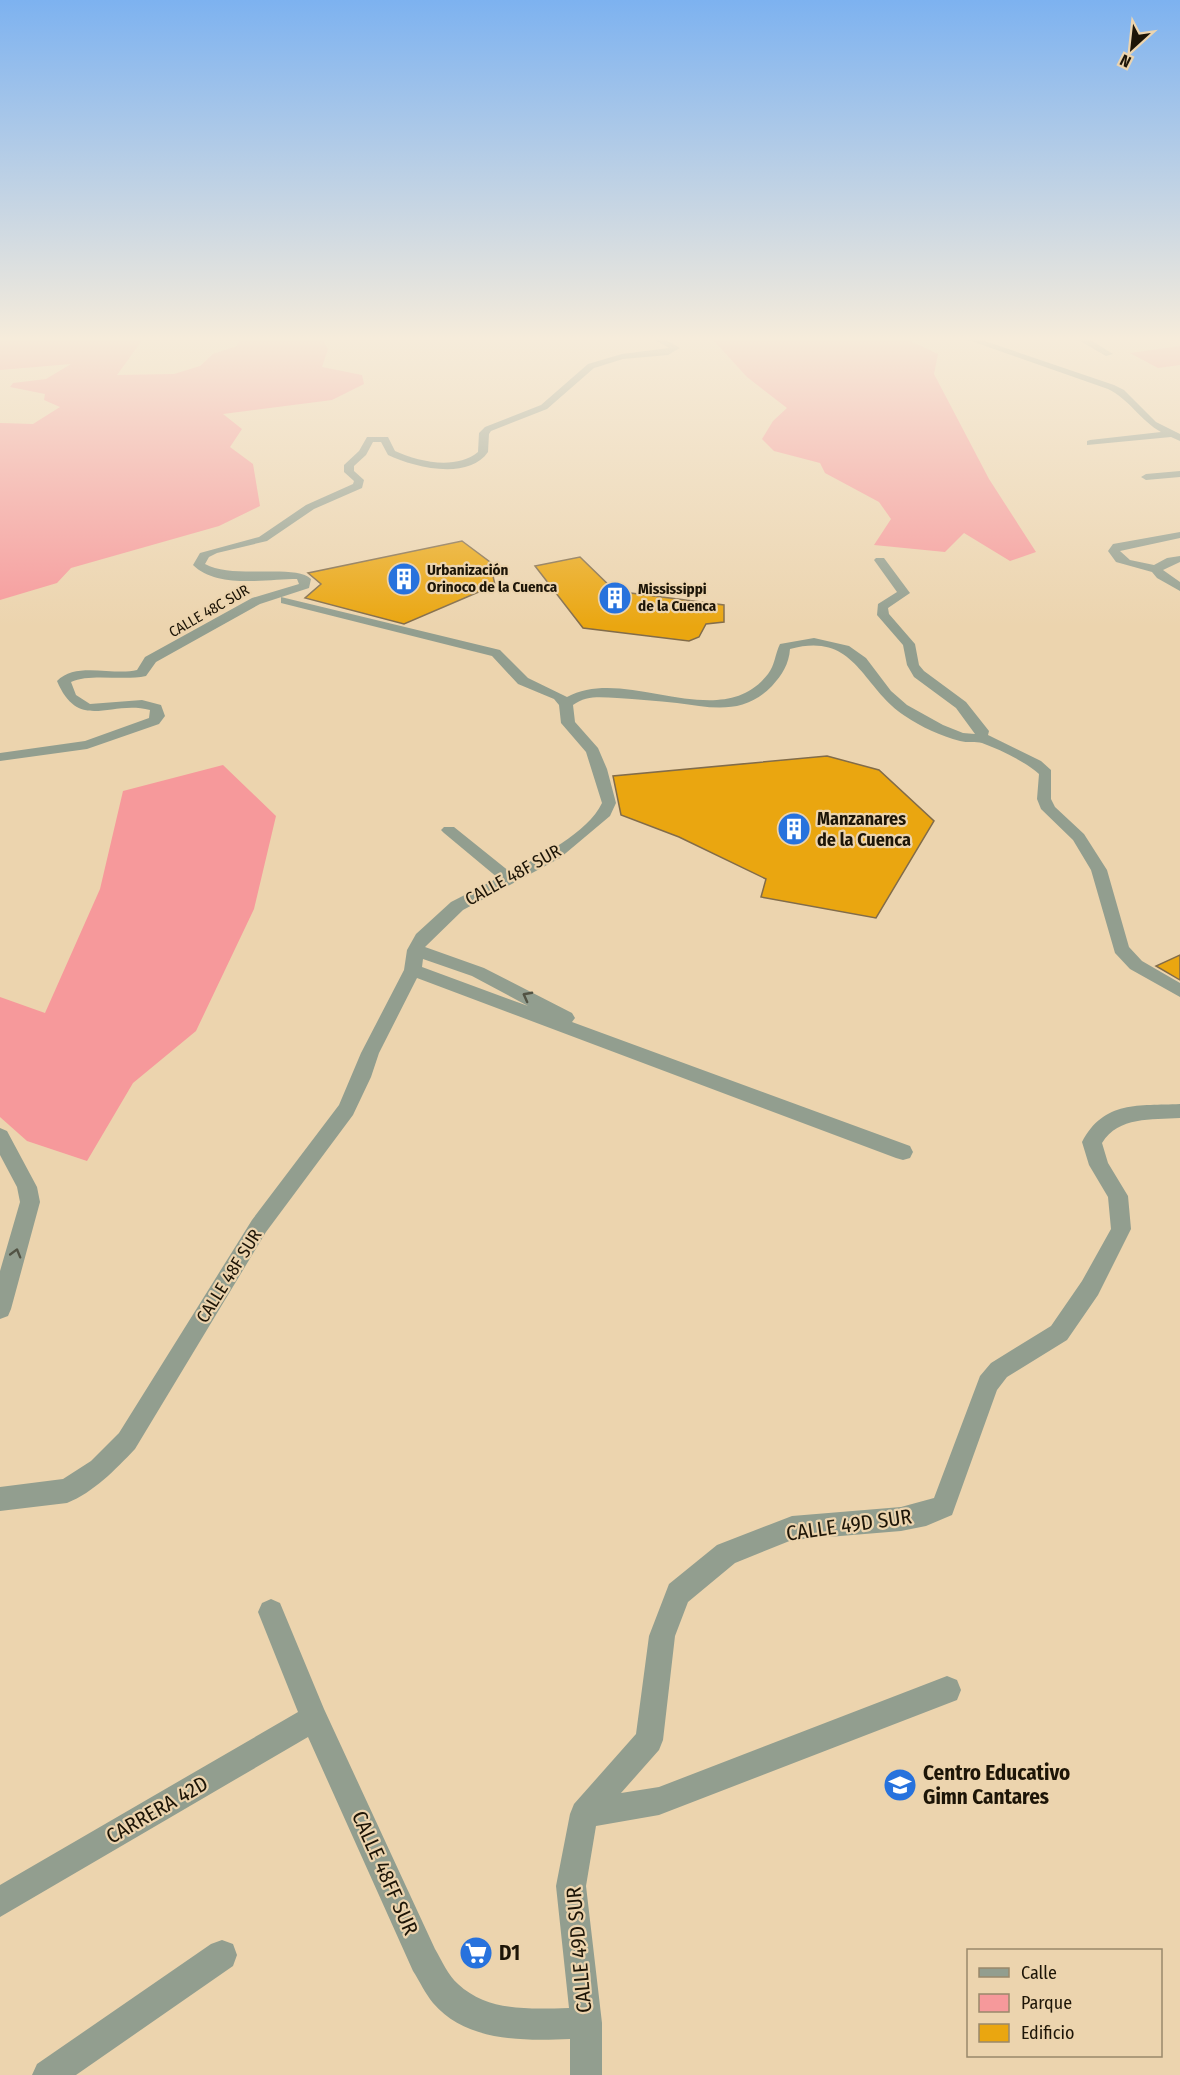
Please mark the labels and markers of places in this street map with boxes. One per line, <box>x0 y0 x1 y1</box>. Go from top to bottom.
building icon: Urbanización Orinoco de la Cuenca <box>386 561 422 597</box>
place label: Urbanización Orinoco de la Cuenca <box>427 561 558 596</box>
building icon: Mississippi de la Cuenca <box>597 580 633 616</box>
place label: Mississippi de la Cuenca <box>638 580 717 615</box>
place label: Manzanares de la Cuenca <box>817 808 911 851</box>
building icon: Manzanares de la Cuenca <box>776 811 812 847</box>
place label: Centro Educativo Gimn Cantares <box>923 1760 1070 1810</box>
school or university icon: Centro Educativo Gimn Cantares <box>882 1767 918 1803</box>
supermarket icon: D1 <box>458 1935 494 1971</box>
place label: D1 <box>499 1940 520 1966</box>

